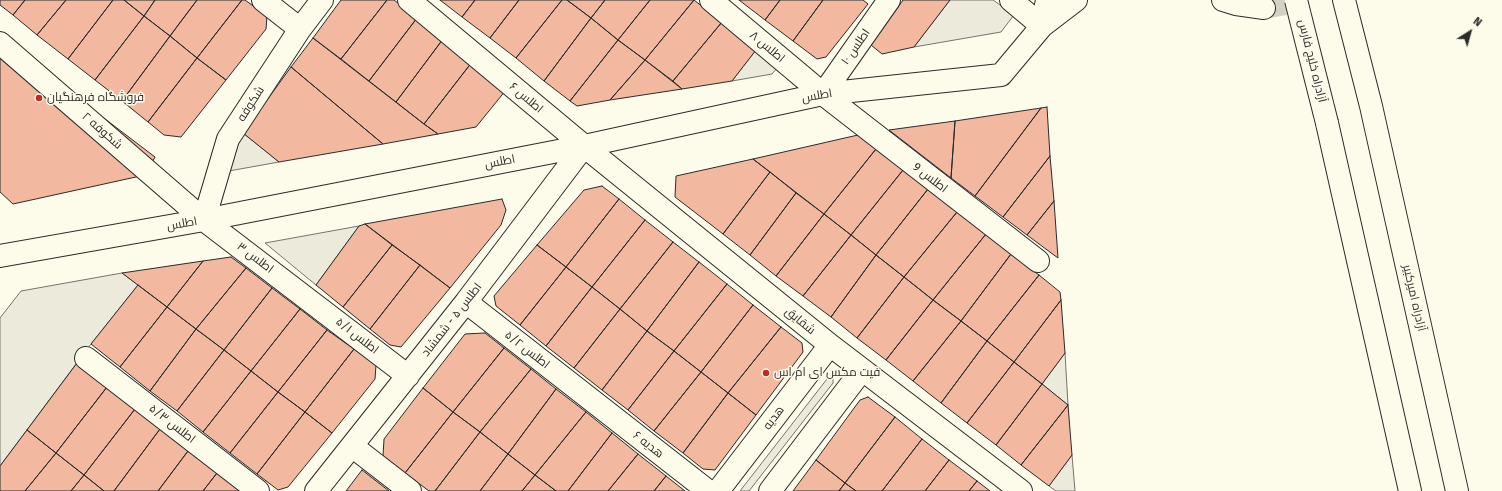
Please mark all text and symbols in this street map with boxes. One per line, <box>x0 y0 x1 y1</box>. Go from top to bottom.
north arrow <box>1450 12 1490 52</box>
text: N <box>1471 15 1484 29</box>
street label: آزادراه خلیج فارس <box>1295 18 1329 104</box>
street label: اطلس ۱۰ <box>838 26 874 68</box>
street label: اطلس ۸ <box>746 28 788 66</box>
street label: اطلس ۶ <box>506 80 546 116</box>
street label: شکوفه <box>234 84 268 124</box>
street label: اطلس <box>801 86 833 106</box>
place label: فروشگاه فرهنگیان <box>47 91 144 105</box>
marker: فروشگاه فرهنگیان <box>34 93 44 103</box>
street label: شکوفه ۲ <box>79 110 125 152</box>
street label: اطلس <box>484 152 516 172</box>
street label: اطلس 9 <box>910 160 950 196</box>
street label: اطلس <box>166 214 198 234</box>
street label: اطلس ۳ <box>234 240 276 276</box>
street label: آزادراه امیرکبیر <box>1399 263 1429 333</box>
street label: اطلس ۵ - شمشاد <box>419 280 485 360</box>
street label: شقایق <box>782 304 818 338</box>
street label: اطلس ۵/۱ <box>333 315 381 357</box>
street label: اطلس ۵/۲ <box>502 328 552 372</box>
place label: فیت مکس ای ام اس <box>774 366 880 380</box>
marker: فیت مکس ای ام اس <box>761 368 771 378</box>
street label: اطلس ۵/۳ <box>146 401 198 447</box>
street label: هدیه <box>760 403 788 433</box>
street label: هدیه ۶ <box>630 429 666 461</box>

